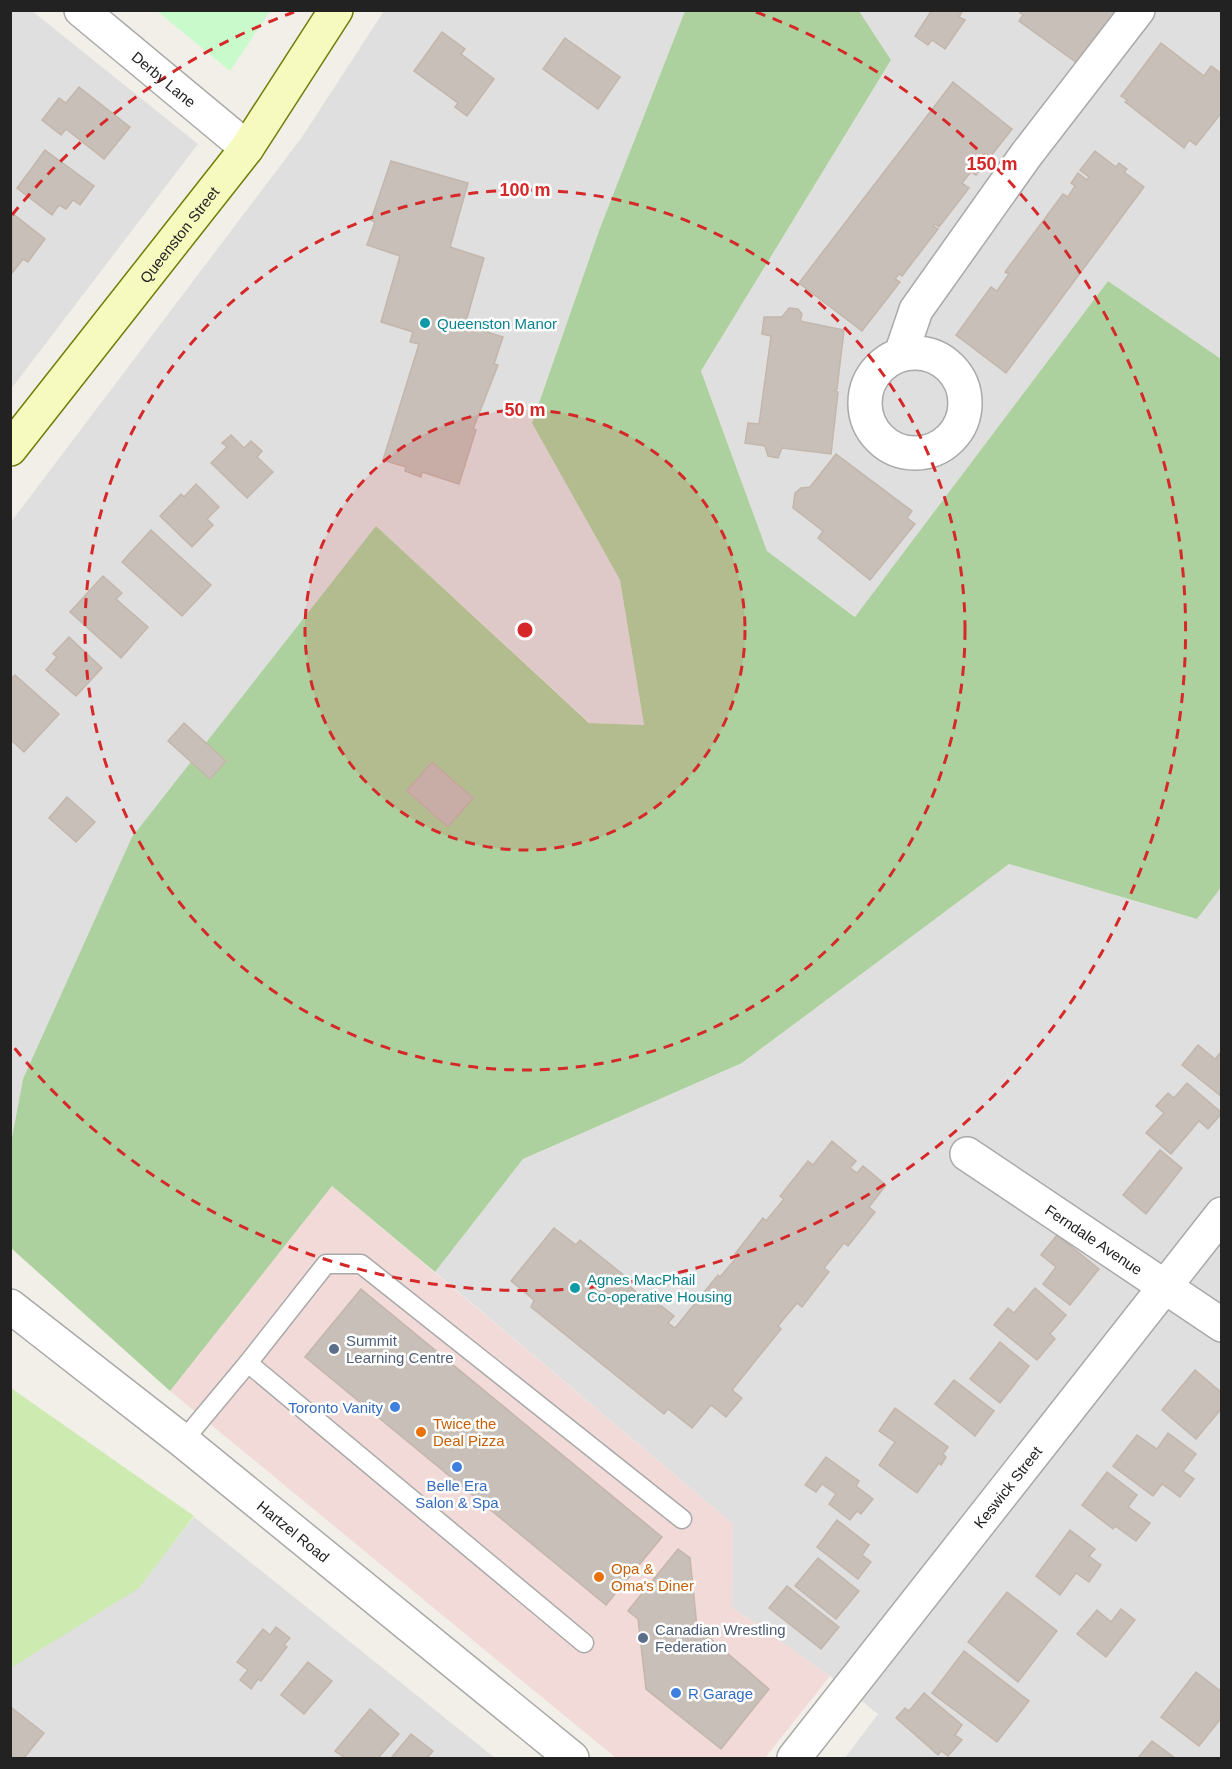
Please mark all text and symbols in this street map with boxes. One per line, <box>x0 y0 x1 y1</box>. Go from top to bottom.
street label: Derby Lane <box>129 48 199 110</box>
text: 150 m <box>966 154 1018 174</box>
text: 100 m <box>499 180 551 200</box>
street label: Queenston Street <box>136 182 222 286</box>
place label: Queenston Manor <box>437 315 557 332</box>
marker: Queenston Manor <box>418 316 432 330</box>
text: 50 m <box>504 400 546 420</box>
centre of rings <box>515 620 535 640</box>
street label: Ferndale Avenue <box>1042 1201 1146 1278</box>
place label: Agnes MacPhail Co-operative Housing <box>587 1271 732 1305</box>
marker: Agnes MacPhail Co-operative Housing <box>568 1281 582 1295</box>
place label: Summit Learning Centre <box>346 1332 454 1366</box>
marker: Summit Learning Centre <box>327 1342 341 1356</box>
place label: Toronto Vanity <box>288 1399 383 1416</box>
marker: Toronto Vanity <box>388 1400 402 1414</box>
place label: Twice the Deal Pizza <box>433 1415 505 1449</box>
marker: Twice the Deal Pizza <box>414 1425 428 1439</box>
street label: Keswick Street <box>970 1442 1045 1531</box>
marker: Belle Era Salon & Spa <box>450 1460 464 1474</box>
place label: Belle Era Salon & Spa <box>415 1477 499 1511</box>
street label: Hartzel Road <box>254 1497 333 1565</box>
place label: Opa & Oma's Diner <box>611 1560 694 1594</box>
marker: Opa & Oma's Diner <box>592 1570 606 1584</box>
place label: Canadian Wrestling Federation <box>655 1621 786 1655</box>
marker: Canadian Wrestling Federation <box>636 1631 650 1645</box>
place label: R Garage <box>688 1685 753 1702</box>
marker: R Garage <box>669 1686 683 1700</box>

